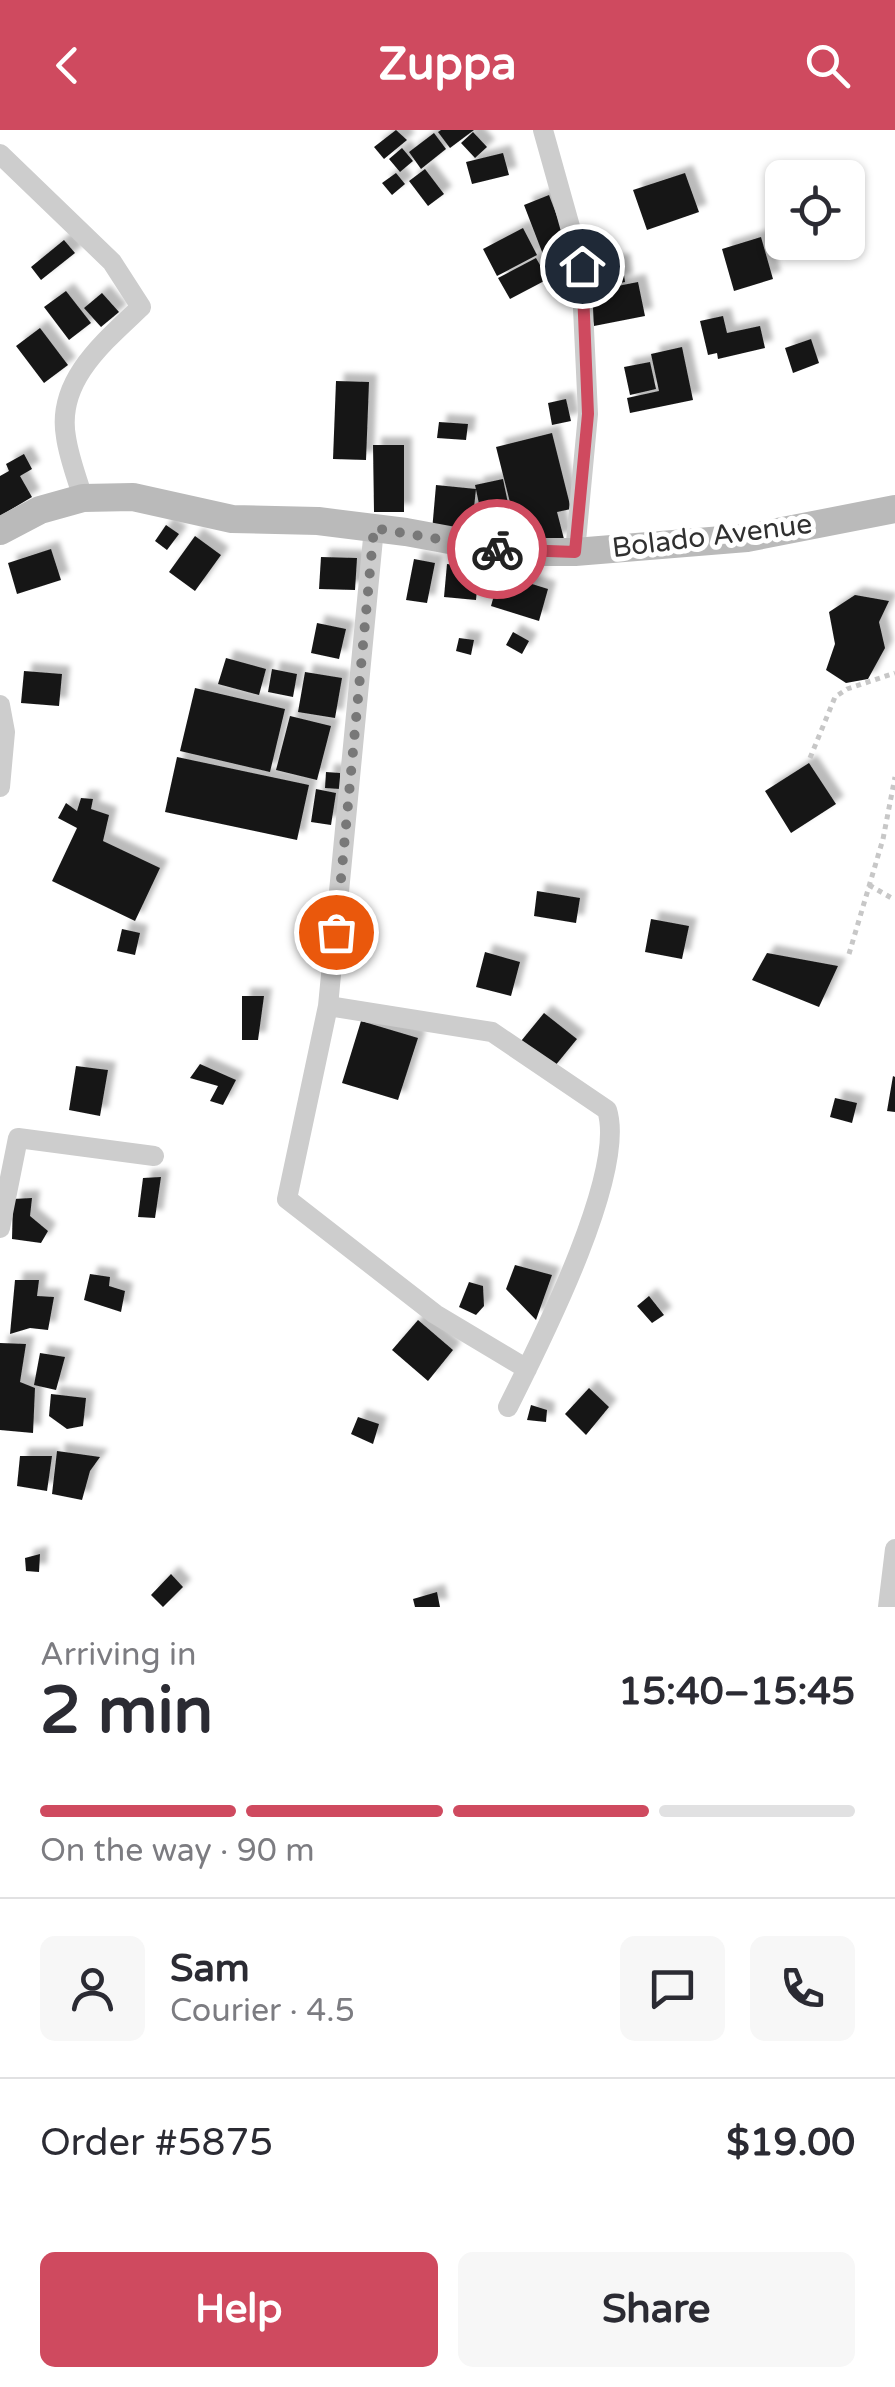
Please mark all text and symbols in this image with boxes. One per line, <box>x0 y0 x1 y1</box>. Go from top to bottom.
icon: back <box>40 38 95 93</box>
text: Zuppa <box>378 38 517 92</box>
icon: search <box>800 38 855 93</box>
map controls <box>765 160 865 260</box>
button: locate <box>765 160 865 260</box>
pin <box>540 224 625 309</box>
icon: home <box>555 239 610 294</box>
courier <box>447 499 547 599</box>
street label: Bolado Avenue <box>610 507 814 565</box>
icon: bike <box>470 522 525 577</box>
pin <box>294 890 379 975</box>
icon: bag <box>309 905 364 960</box>
text: Arriving in <box>40 1636 197 1674</box>
text: 15:40–15:45 <box>618 1669 855 1715</box>
text: 2 min <box>40 1672 213 1751</box>
text: On the way · 90 m <box>40 1832 315 1870</box>
button: person <box>40 1936 145 2041</box>
button: chat <box>620 1936 725 2041</box>
button: phone <box>750 1936 855 2041</box>
text: Sam <box>170 1946 250 1992</box>
text: Courier · 4.5 <box>170 1992 355 2030</box>
text: Order #5875 <box>40 2120 273 2166</box>
text: $19.00 <box>726 2120 855 2166</box>
button: Help <box>40 2252 438 2367</box>
button: Share <box>458 2252 855 2367</box>

